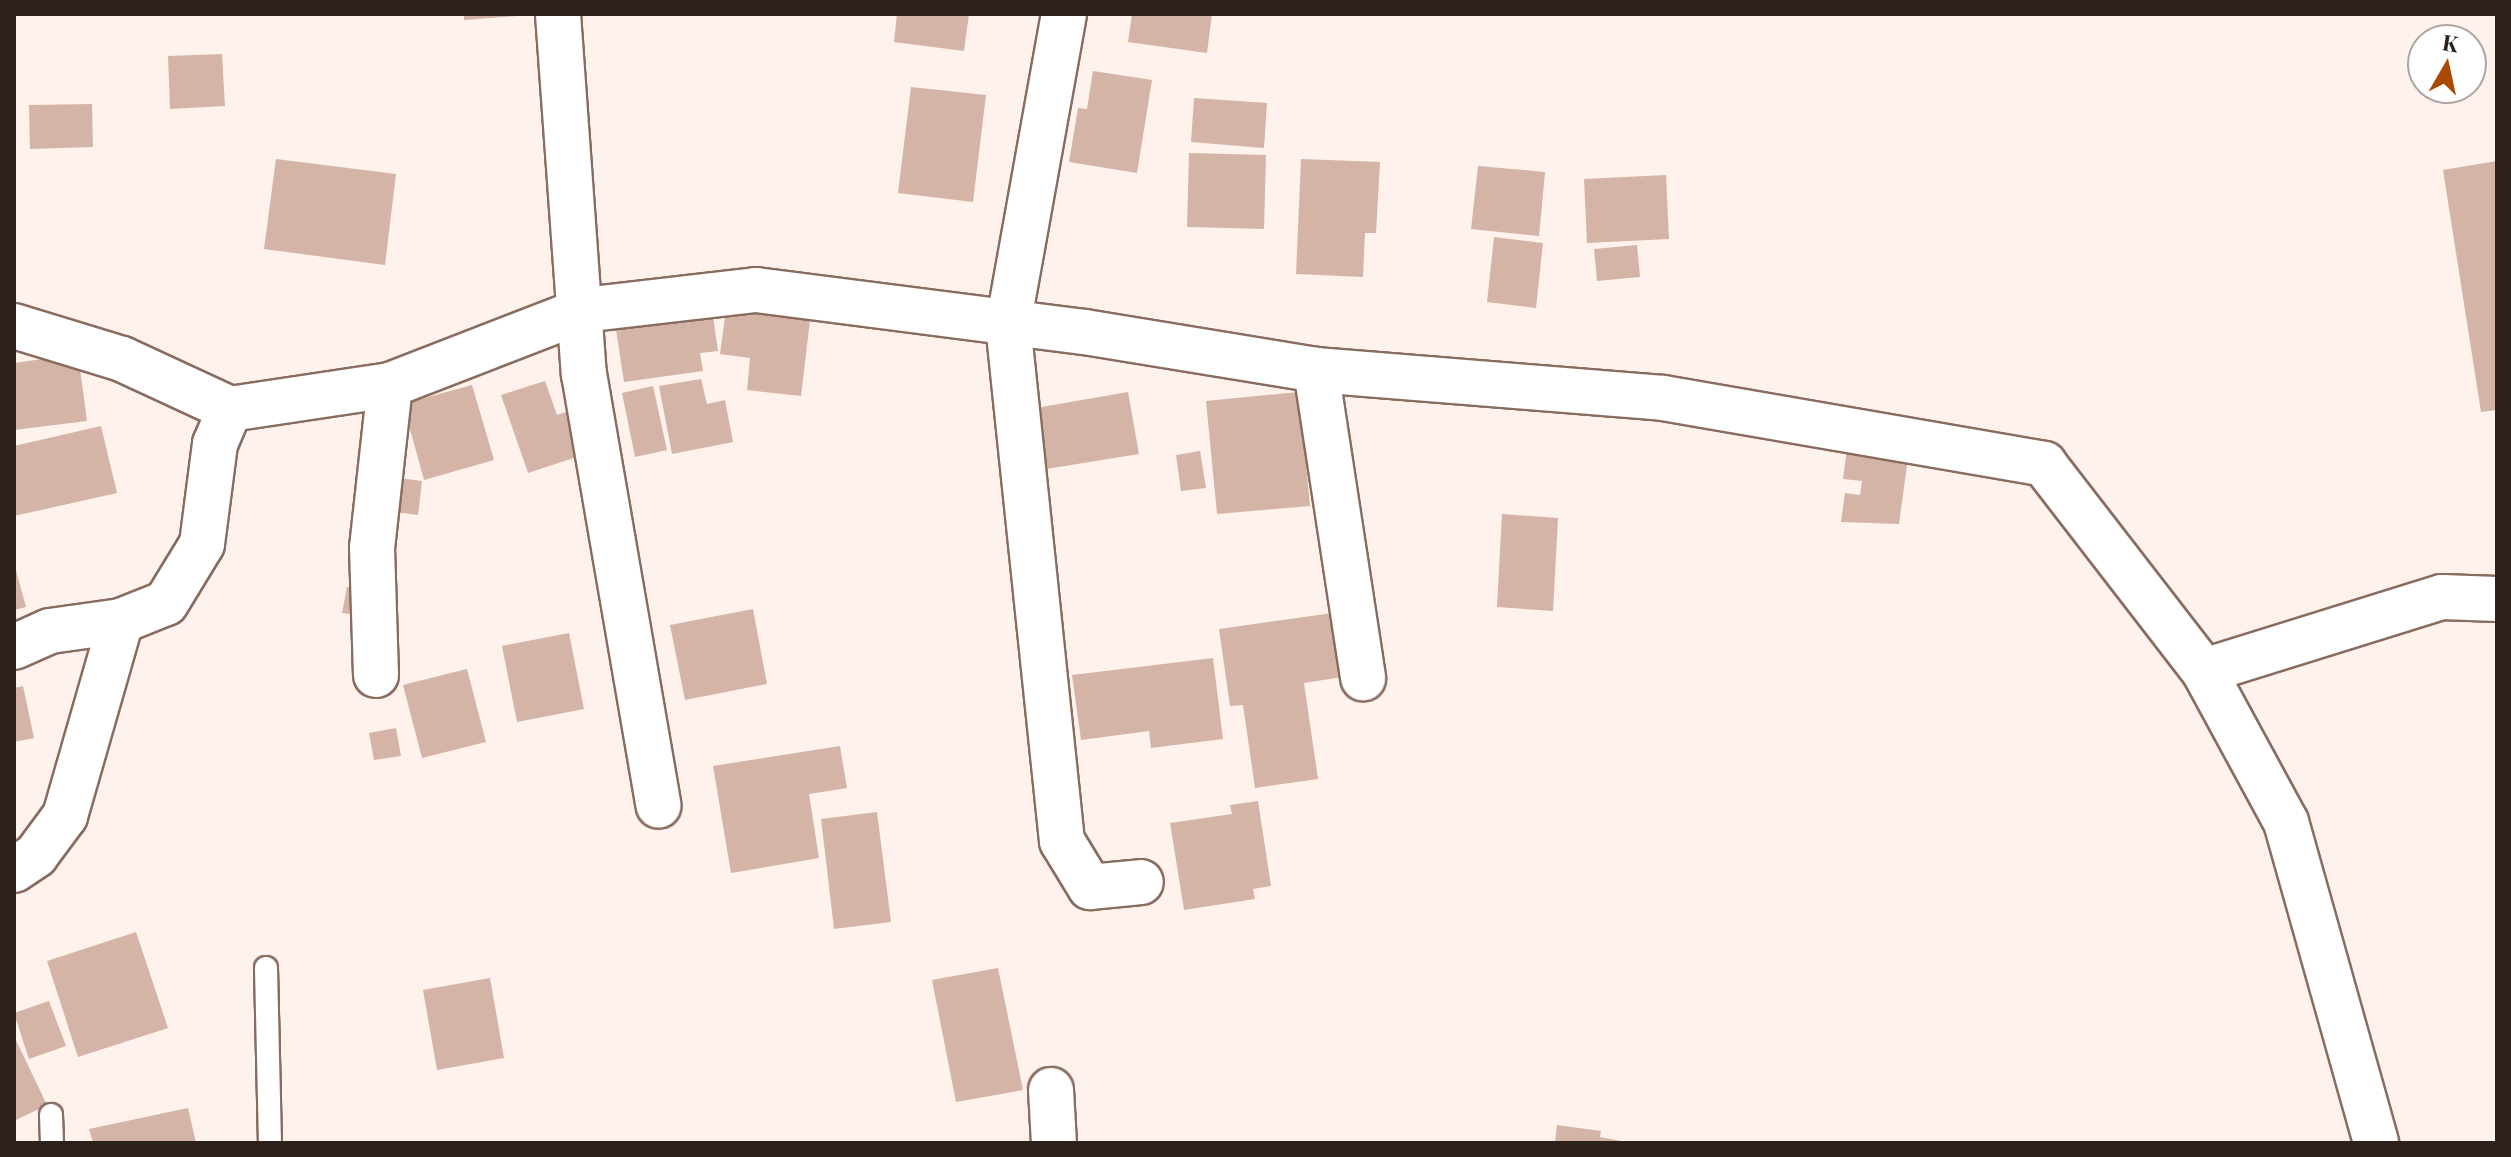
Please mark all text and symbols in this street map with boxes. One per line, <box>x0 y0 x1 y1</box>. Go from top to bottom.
north arrow <box>2407 24 2487 104</box>
text: K <box>2440 26 2461 58</box>

